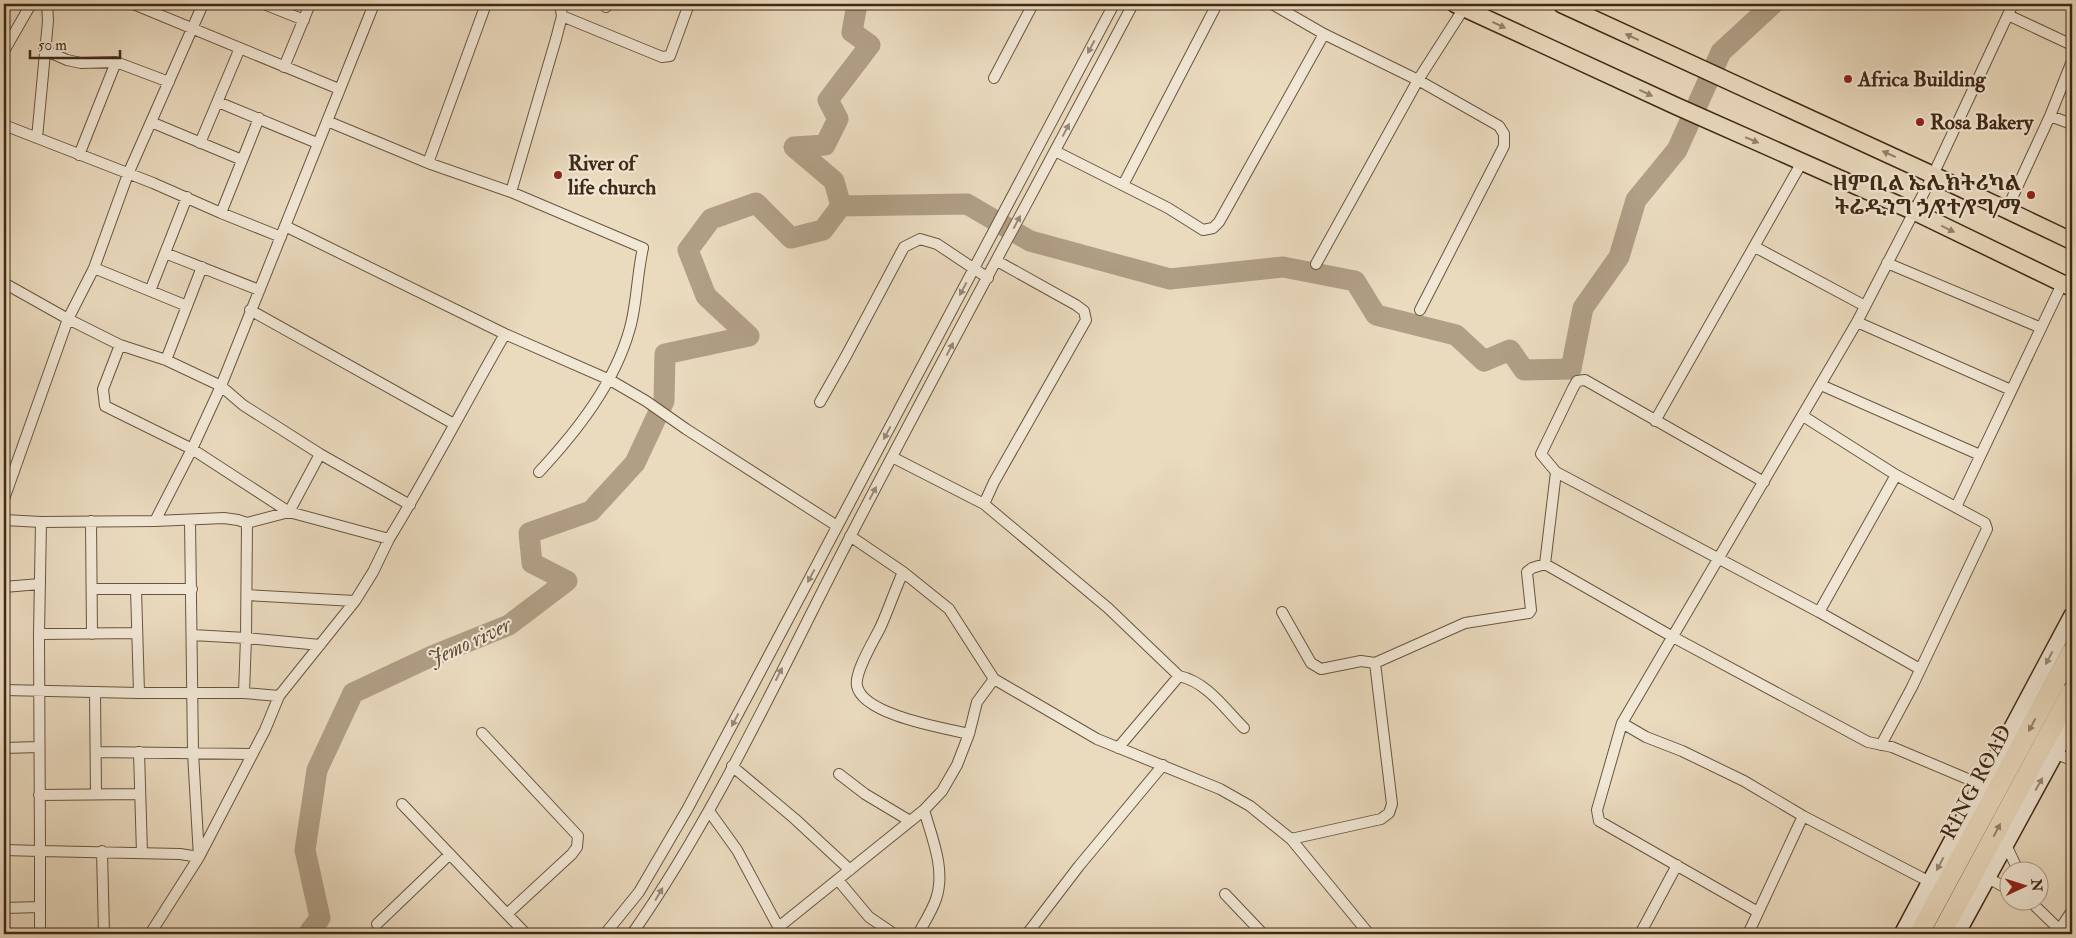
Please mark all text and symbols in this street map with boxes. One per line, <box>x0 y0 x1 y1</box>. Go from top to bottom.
one-way arrow <box>1491 20 1506 29</box>
scale bar <box>30 28 120 60</box>
one-way arrow <box>1625 32 1639 40</box>
text: 50 m <box>38 36 67 55</box>
one-way arrow <box>1087 40 1095 54</box>
place label: Africa Building <box>1857 66 1986 93</box>
marker: Africa Building <box>1842 73 1854 85</box>
one-way arrow <box>1639 89 1653 97</box>
place label: Rosa Bakery <box>1930 109 2034 136</box>
marker: Rosa Bakery <box>1914 116 1926 128</box>
one-way arrow <box>1062 122 1070 137</box>
one-way arrow <box>1745 137 1760 145</box>
place label: River of life church <box>567 150 656 201</box>
one-way arrow <box>1882 150 1896 158</box>
marker: River of life church <box>552 169 564 181</box>
place label: ዘምቢል ኤሌክትሪካል ትሬዲንግ ኃ/የተ/የግ/ማ <box>1832 170 2021 221</box>
marker: ዘምቢል ኤሌክትሪካል ትሬዲንግ ኃ/የተ/የግ/ማ <box>2025 189 2037 201</box>
one-way arrow <box>1013 215 1022 228</box>
one-way arrow <box>1941 224 1956 233</box>
one-way arrow <box>959 282 967 296</box>
one-way arrow <box>946 342 954 357</box>
one-way arrow <box>883 425 891 440</box>
one-way arrow <box>869 485 877 500</box>
one-way arrow <box>807 569 815 583</box>
water label: Jemo river <box>423 610 517 673</box>
one-way arrow <box>2045 651 2053 665</box>
one-way arrow <box>775 667 783 681</box>
one-way arrow <box>730 713 739 726</box>
one-way arrow <box>2028 718 2037 731</box>
street label: RING ROAD <box>1935 720 2018 844</box>
one-way arrow <box>2035 777 2043 791</box>
one-way arrow <box>1993 823 2001 837</box>
one-way arrow <box>1936 856 1944 871</box>
north arrow <box>1998 860 2048 910</box>
text: N <box>2027 877 2045 892</box>
one-way arrow <box>654 887 663 900</box>

